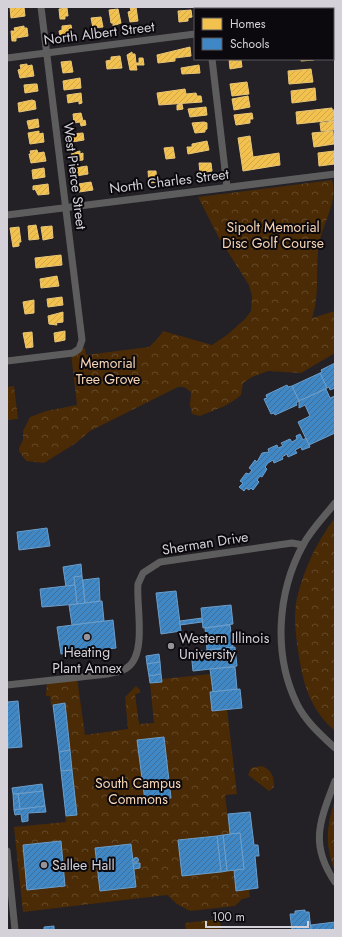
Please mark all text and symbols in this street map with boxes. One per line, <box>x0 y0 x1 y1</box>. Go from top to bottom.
legend <box>194 8 334 60</box>
text: Homes <box>230 15 266 33</box>
street label: North Albert Street <box>42 16 156 50</box>
text: Schools <box>230 35 269 53</box>
street label: West Pierce Street <box>59 121 92 231</box>
street label: North Charles Street <box>108 164 231 198</box>
park label: Sipolt Memorial Disc Golf Course <box>222 217 324 253</box>
park label: Memorial Tree Grove <box>76 353 140 389</box>
street label: Sherman Drive <box>160 526 250 560</box>
place label: Western Illinois University <box>179 628 270 664</box>
marker: Heating Plant Annex <box>82 632 92 642</box>
marker: Western Illinois University <box>166 641 176 651</box>
place label: Heating Plant Annex <box>52 642 122 678</box>
park label: South Campus Commons <box>95 773 181 809</box>
place label: Sallee Hall <box>52 855 115 875</box>
marker: Sallee Hall <box>39 860 49 870</box>
scale bar <box>206 903 308 929</box>
text: 100 m <box>212 908 245 926</box>

